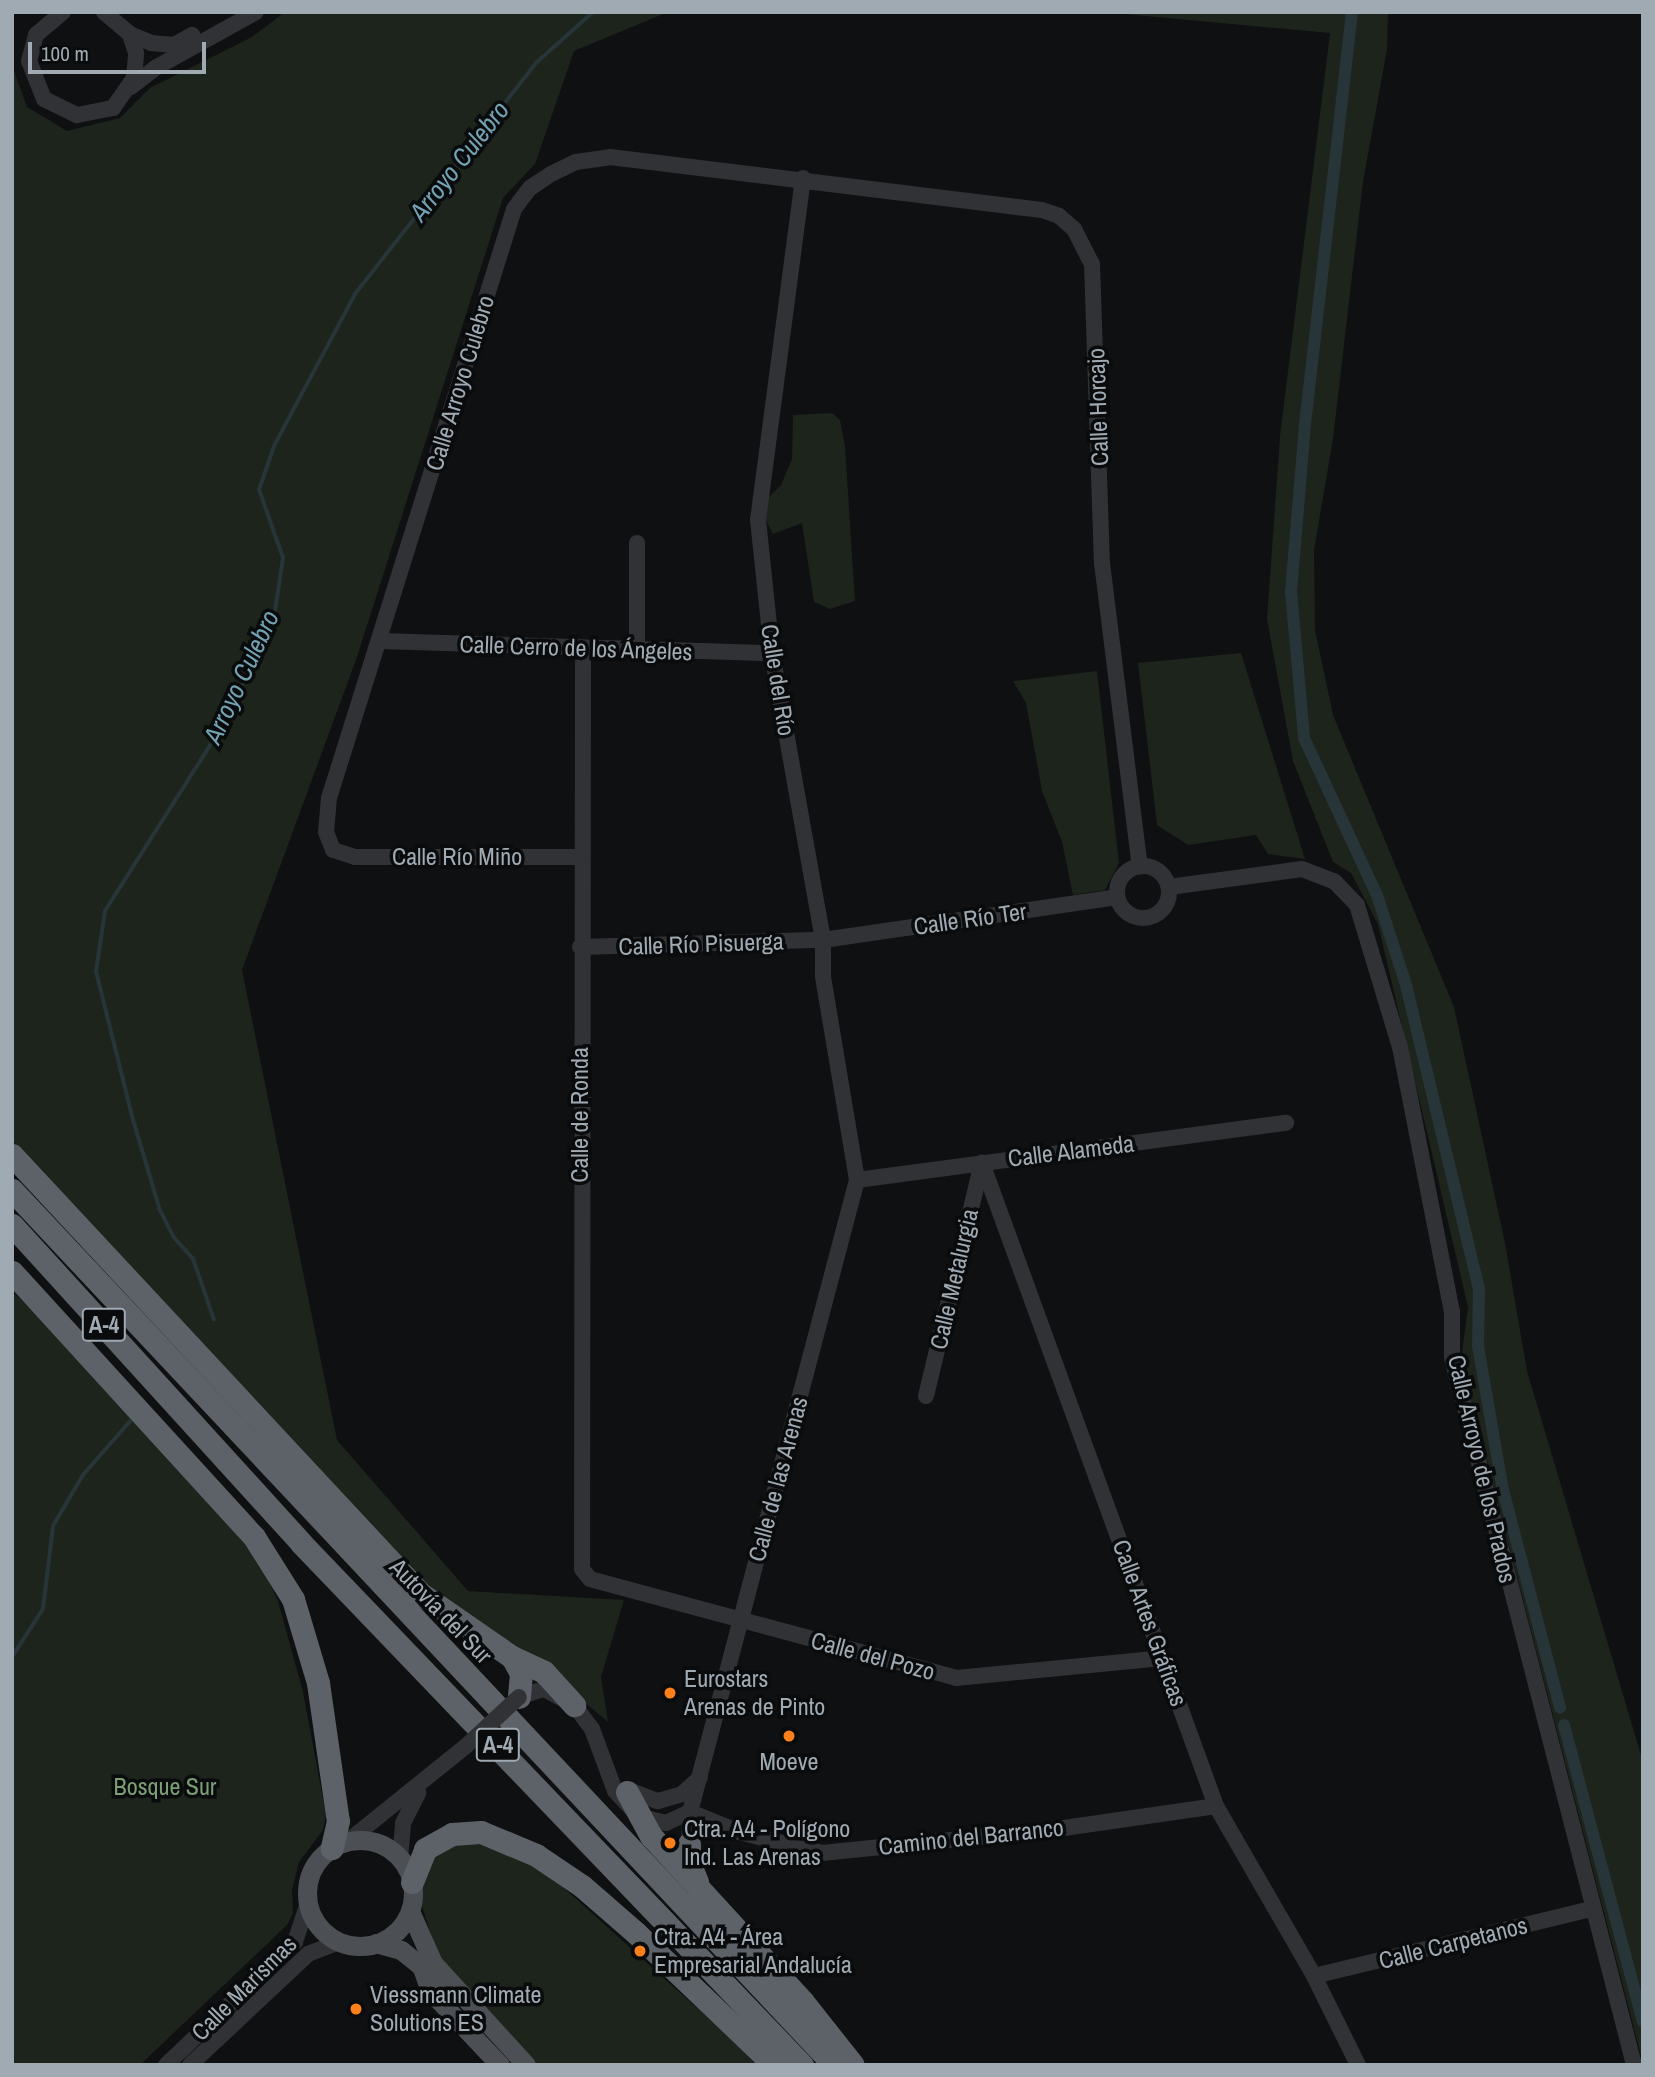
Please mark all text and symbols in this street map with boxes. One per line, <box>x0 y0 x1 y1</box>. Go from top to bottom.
scale bar <box>32 28 210 72</box>
text: 100 m <box>41 39 89 68</box>
water label: Arroyo Culebro <box>403 95 515 227</box>
street label: Calle Arroyo Culebro <box>420 291 500 475</box>
street label: Calle Horcajo <box>1082 347 1114 467</box>
water label: Arroyo Culebro <box>197 605 285 749</box>
street label: Calle del Río <box>755 622 801 738</box>
street label: Calle Cerro de los Ángeles <box>459 630 693 666</box>
street label: Calle Río Miño <box>392 843 522 871</box>
street label: Calle Río Ter <box>912 897 1028 941</box>
street label: Calle Río Pisuerga <box>618 927 784 961</box>
street label: Calle de Ronda <box>566 1047 594 1183</box>
street label: Calle Alameda <box>1006 1129 1136 1173</box>
street label: Calle Metalurgia <box>924 1206 984 1352</box>
road number: A-4 <box>81 1306 127 1344</box>
street label: Calle Arroyo de los Prados <box>1442 1352 1522 1586</box>
street label: Calle de las Arenas <box>742 1393 814 1565</box>
street label: Calle Artes Gráficas <box>1106 1535 1194 1711</box>
street label: Autovía del Sur <box>384 1553 498 1669</box>
street label: Calle del Pozo <box>808 1626 938 1686</box>
place label: Eurostars Arenas de Pinto <box>684 1665 825 1721</box>
marker: Eurostars Arenas de Pinto <box>662 1685 678 1701</box>
road number: A-4 <box>475 1726 521 1764</box>
marker: Moeve <box>781 1728 797 1744</box>
place label: Moeve <box>759 1748 819 1776</box>
park label: Bosque Sur <box>114 1773 216 1801</box>
street label: Camino del Barranco <box>877 1813 1065 1861</box>
place label: Ctra. A4 - Polígono Ind. Las Arenas <box>684 1815 851 1871</box>
marker: Ctra. A4 - Polígono Ind. Las Arenas <box>662 1835 678 1851</box>
street label: Calle Carpetanos <box>1376 1911 1530 1975</box>
place label: Ctra. A4 - Área Empresarial Andalucía <box>654 1923 853 1979</box>
street label: Calle Marismas <box>185 1929 303 2047</box>
marker: Ctra. A4 - Área Empresarial Andalucía <box>632 1943 648 1959</box>
place label: Viessmann Climate Solutions ES <box>370 1981 541 2037</box>
marker: Viessmann Climate Solutions ES <box>348 2001 364 2017</box>

